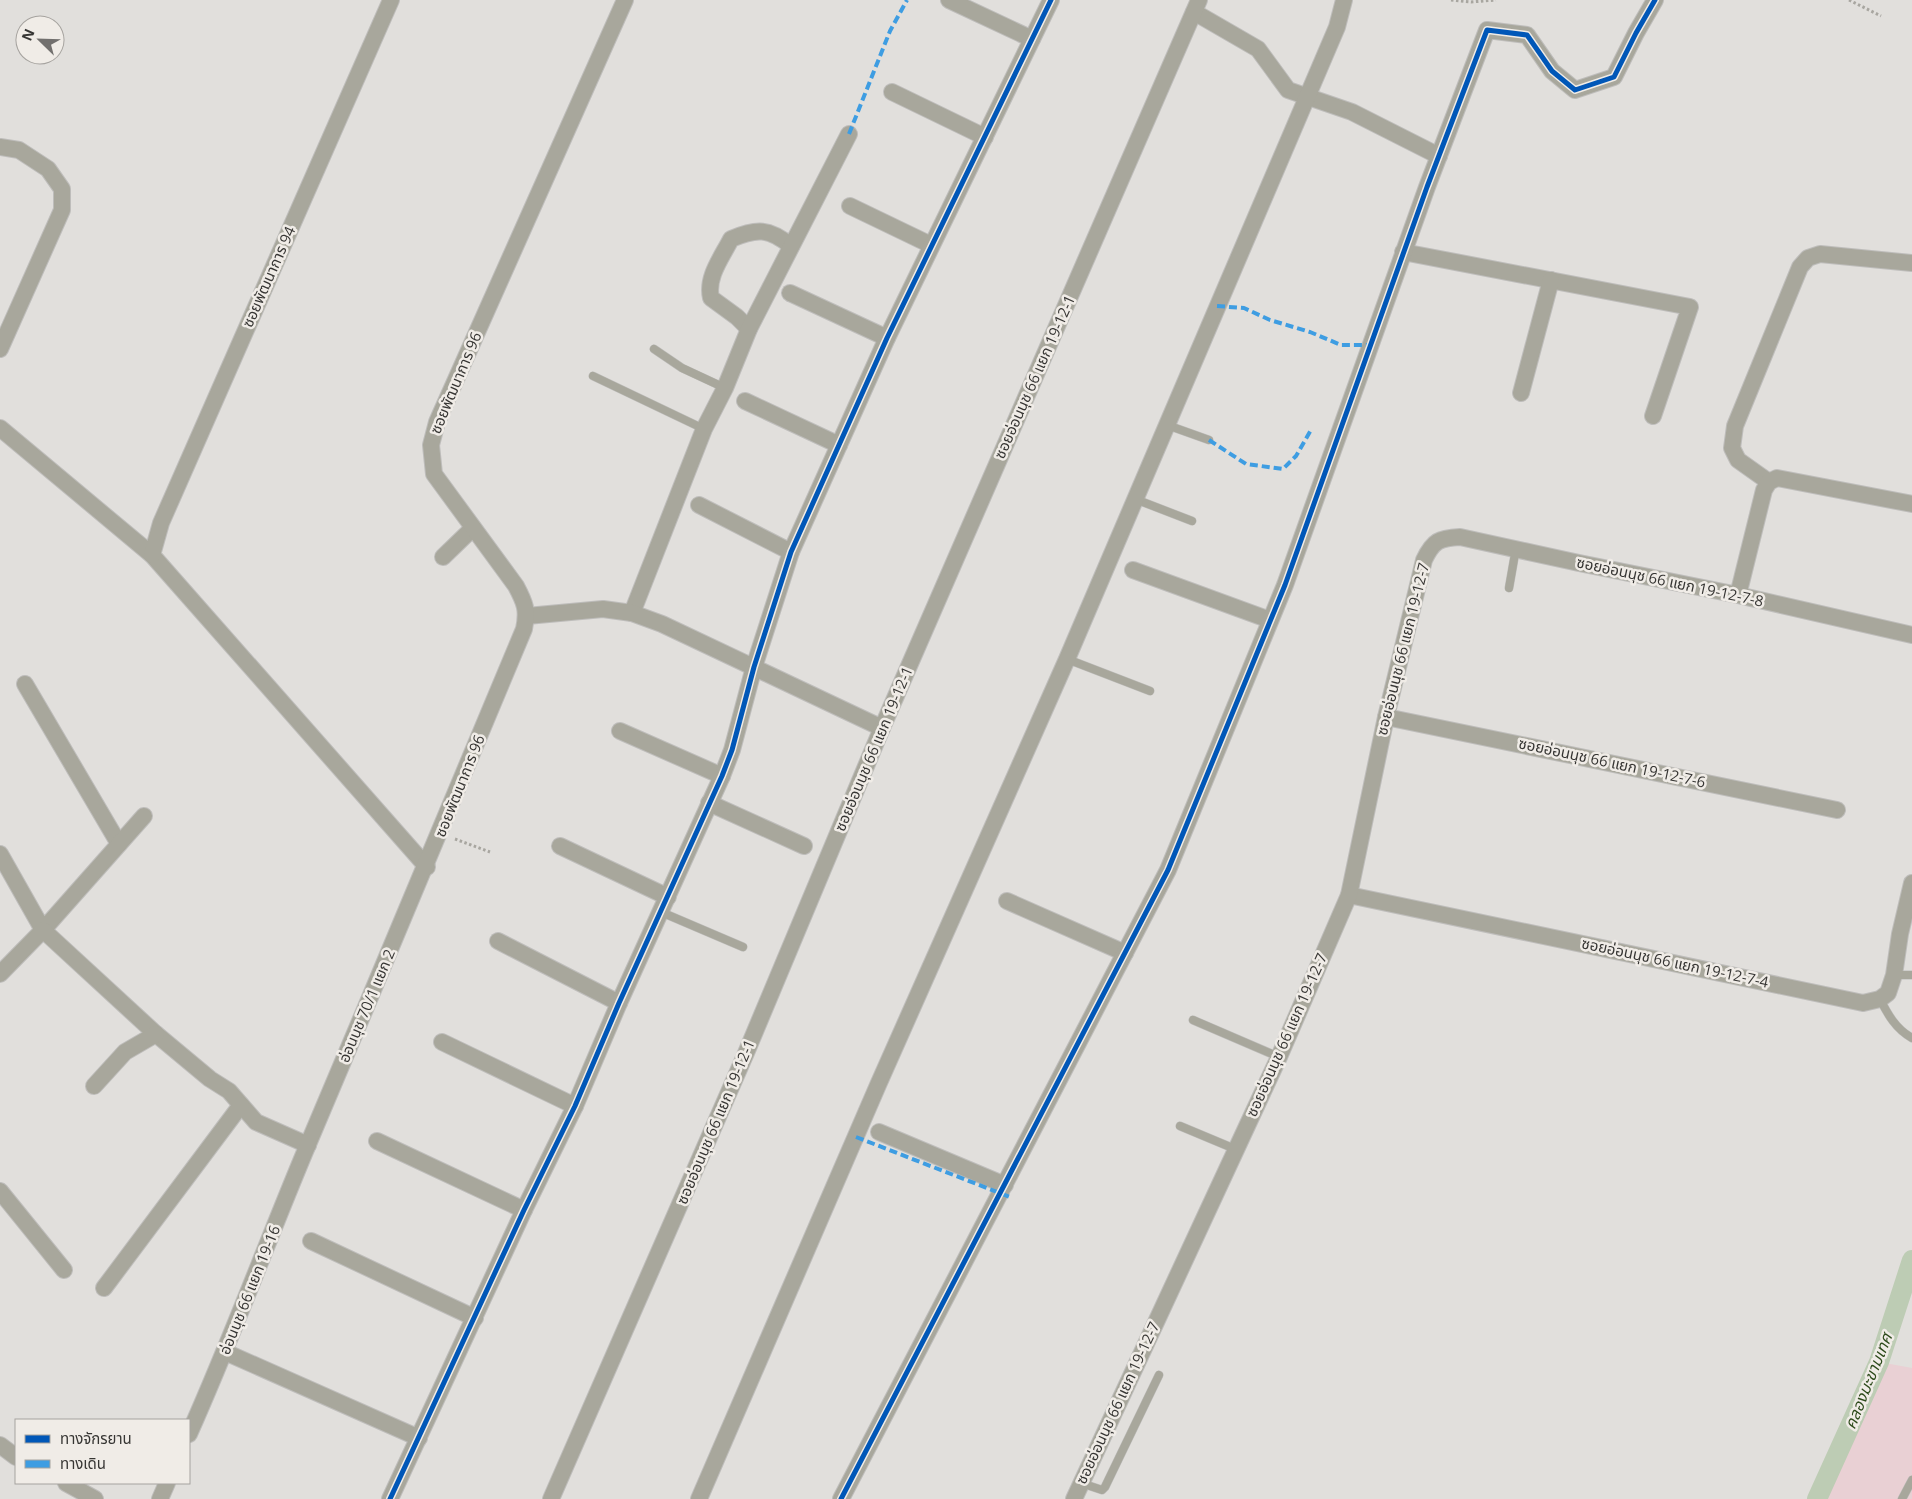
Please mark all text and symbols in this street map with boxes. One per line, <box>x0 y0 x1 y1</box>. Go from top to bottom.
north arrow <box>15 15 65 65</box>
text: N <box>17 26 39 44</box>
street label: ซอยพัฒนาการ 94 <box>237 223 299 330</box>
street label: ซอยอ่อนนุช 66 แยก 19-12-1 <box>989 292 1079 462</box>
street label: ซอยพัฒนาการ 96 <box>425 329 485 436</box>
street label: ซอยอ่อนนุช 66 แยก 19-12-7-8 <box>1575 551 1765 611</box>
street label: ซอยอ่อนนุช 66 แยก 19-12-7 <box>1371 560 1433 737</box>
street label: ซอยอ่อนนุช 66 แยก 19-12-1 <box>829 663 917 834</box>
street label: ซอยพัฒนาการ 96 <box>429 732 489 840</box>
street label: ซอยอ่อนนุช 66 แยก 19-12-7-6 <box>1517 732 1707 792</box>
street label: ซอยอ่อนนุช 66 แยก 19-12-7-4 <box>1580 932 1771 992</box>
street label: อ่อนนุช 70/1 แยก 2 <box>333 946 399 1065</box>
street label: ซอยอ่อนนุช 66 แยก 19-12-7 <box>1241 950 1331 1120</box>
street label: ซอยอ่อนนุช 66 แยก 19-12-1 <box>671 1036 759 1207</box>
street label: อ่อนนุช 66 แยก 19-16 <box>214 1222 284 1357</box>
street label: ซอยอ่อนนุช 66 แยก 19-12-7 <box>1071 1318 1164 1487</box>
water label: คลองมะขามเทศ <box>1839 1328 1898 1432</box>
legend <box>15 1419 190 1484</box>
text: ทางจักรยาน <box>60 1428 132 1448</box>
text: ทางเดิน <box>60 1453 106 1473</box>

